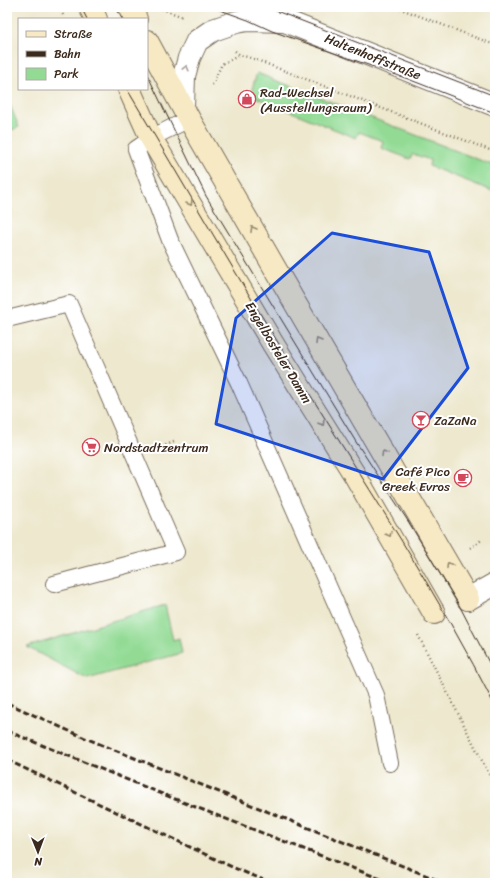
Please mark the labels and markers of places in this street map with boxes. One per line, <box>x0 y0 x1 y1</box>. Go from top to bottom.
place label: Rad-Wechsel (Ausstellungsraum) <box>260 81 373 119</box>
shop icon: Rad-Wechsel (Ausstellungsraum) <box>237 89 257 109</box>
place label: ZaZaNa <box>434 409 477 432</box>
bar icon: ZaZaNa <box>411 410 431 430</box>
place label: Nordstadtzentrum <box>104 436 208 459</box>
supermarket icon: Nordstadtzentrum <box>81 437 101 457</box>
place label: Café Pico Greek Evros <box>382 460 451 498</box>
cafe icon: Café Pico Greek Evros <box>453 468 473 488</box>

